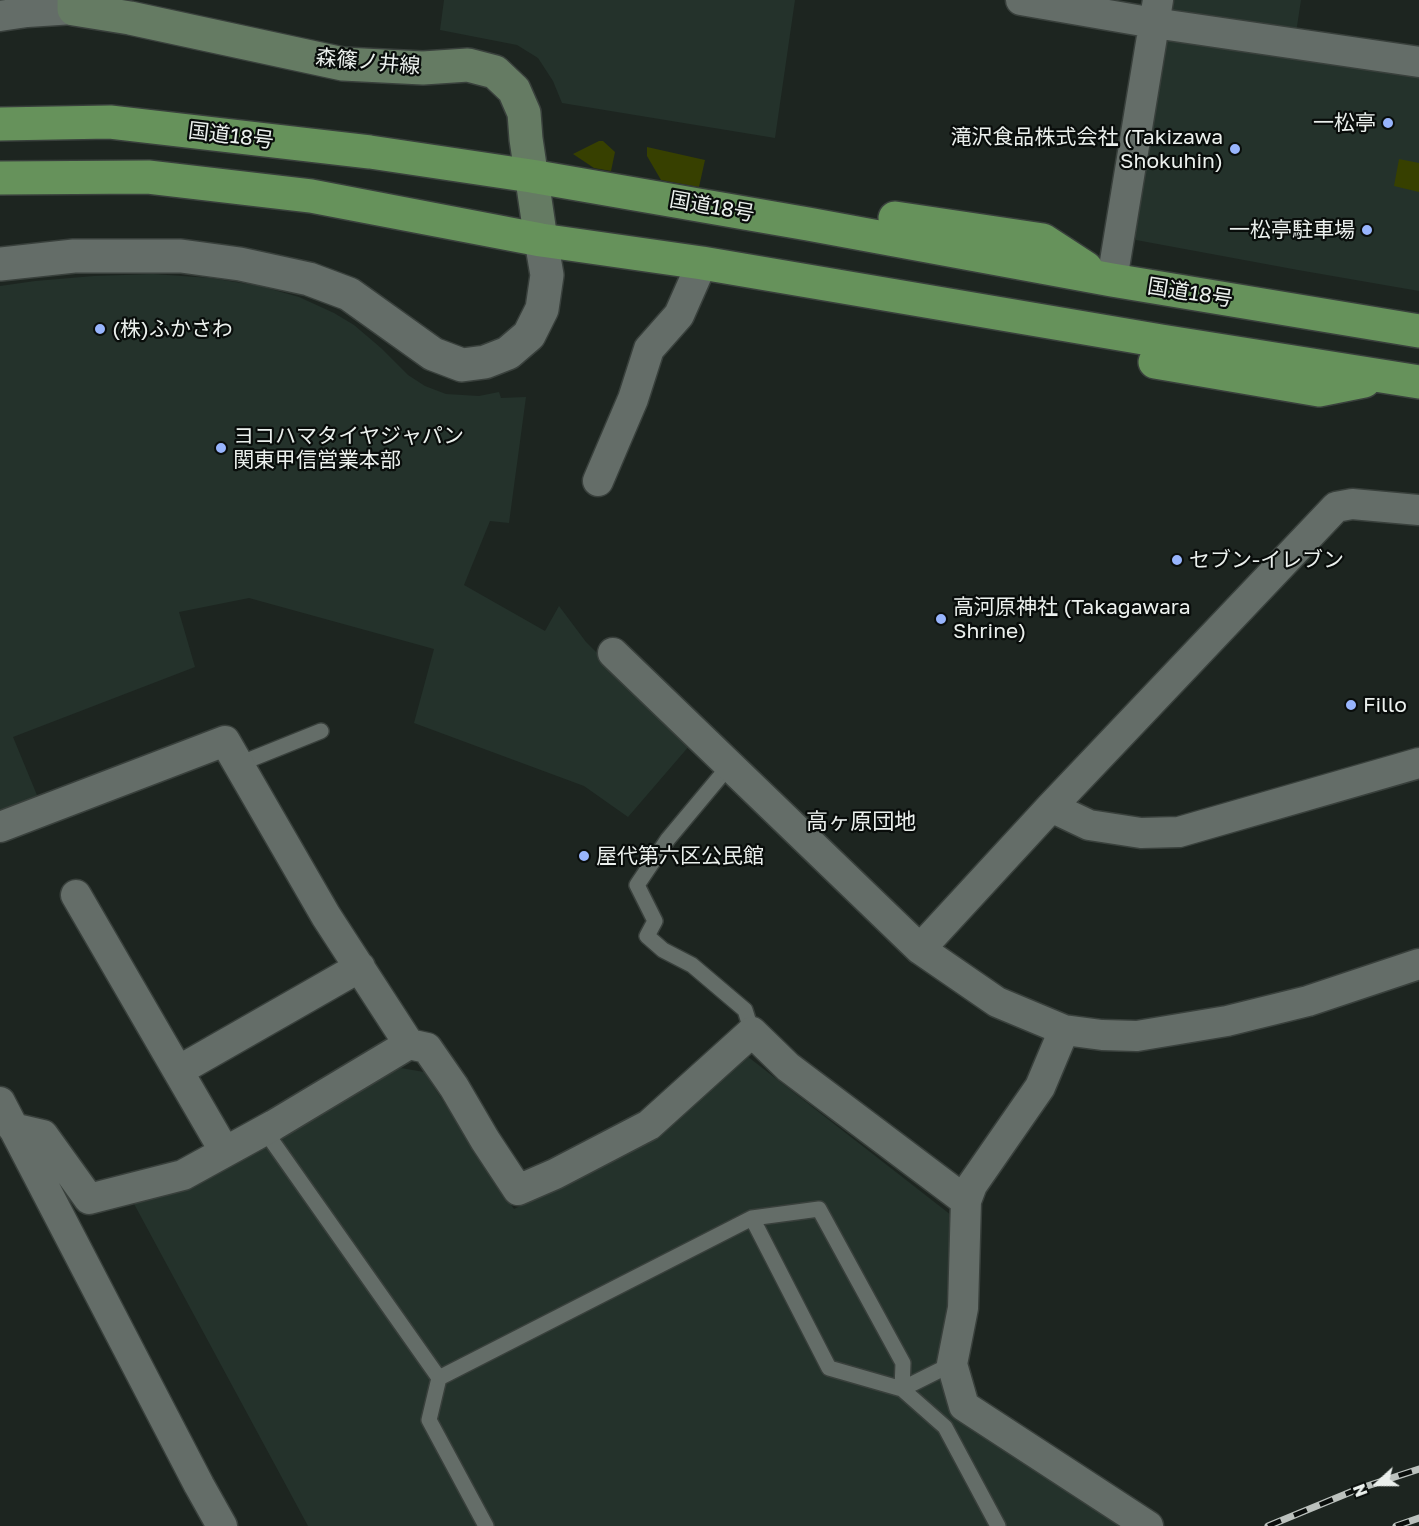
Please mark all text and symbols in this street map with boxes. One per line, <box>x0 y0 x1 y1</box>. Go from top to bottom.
street label: 森篠ノ井線 <box>315 45 421 79</box>
place label: 一松亭 <box>1313 110 1376 136</box>
marker: 一松亭 <box>1381 116 1395 130</box>
street label: 国道18号 <box>187 118 275 154</box>
place label: 滝沢食品株式会社 (Takizawa Shokuhin) <box>950 124 1223 174</box>
marker: 滝沢食品株式会社 (Takizawa Shokuhin) <box>1228 142 1242 156</box>
street label: 国道18号 <box>667 187 757 227</box>
place label: 一松亭駐車場 <box>1229 217 1355 243</box>
marker: 一松亭駐車場 <box>1360 223 1374 237</box>
street label: 国道18号 <box>1146 274 1234 312</box>
place label: (株)ふかさわ <box>112 316 233 342</box>
marker: (株)ふかさわ <box>93 322 107 336</box>
place label: ヨコハマタイヤジャパン 関東甲信営業本部 <box>233 423 464 473</box>
marker: ヨコハマタイヤジャパン 関東甲信営業本部 <box>214 441 228 455</box>
place label: セブン-イレブン <box>1189 547 1344 573</box>
marker: セブン-イレブン <box>1170 553 1184 567</box>
place label: 高河原神社 (Takagawara Shrine) <box>953 594 1191 644</box>
marker: 高河原神社 (Takagawara Shrine) <box>934 612 948 626</box>
place label: Fillo <box>1363 692 1407 718</box>
marker: Fillo <box>1344 698 1358 712</box>
district label: 高ヶ原団地 <box>806 809 916 835</box>
place label: 屋代第六区公民館 <box>596 843 764 869</box>
marker: 屋代第六区公民館 <box>577 849 591 863</box>
north arrow <box>1347 1454 1407 1514</box>
text: N <box>1349 1481 1372 1500</box>

